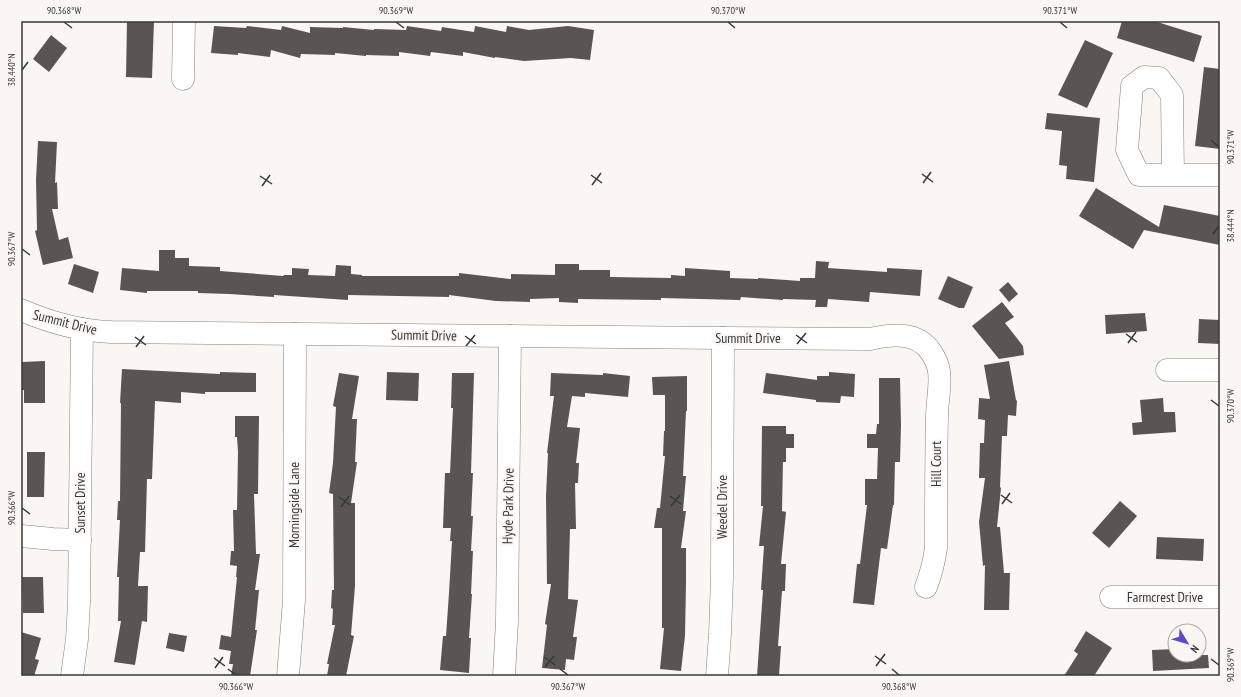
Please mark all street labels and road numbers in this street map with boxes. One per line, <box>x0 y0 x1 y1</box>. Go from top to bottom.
street label: Summit Drive <box>31 305 99 339</box>
street label: Summit Drive <box>391 325 457 345</box>
street label: Summit Drive <box>715 329 781 347</box>
street label: Hill Court <box>927 441 945 487</box>
street label: Morningside Lane <box>285 462 303 548</box>
street label: Hyde Park Drive <box>498 467 518 544</box>
street label: Sunset Drive <box>71 472 89 533</box>
street label: Weedel Drive <box>713 475 731 539</box>
street label: Farmcrest Drive <box>1127 588 1203 606</box>

